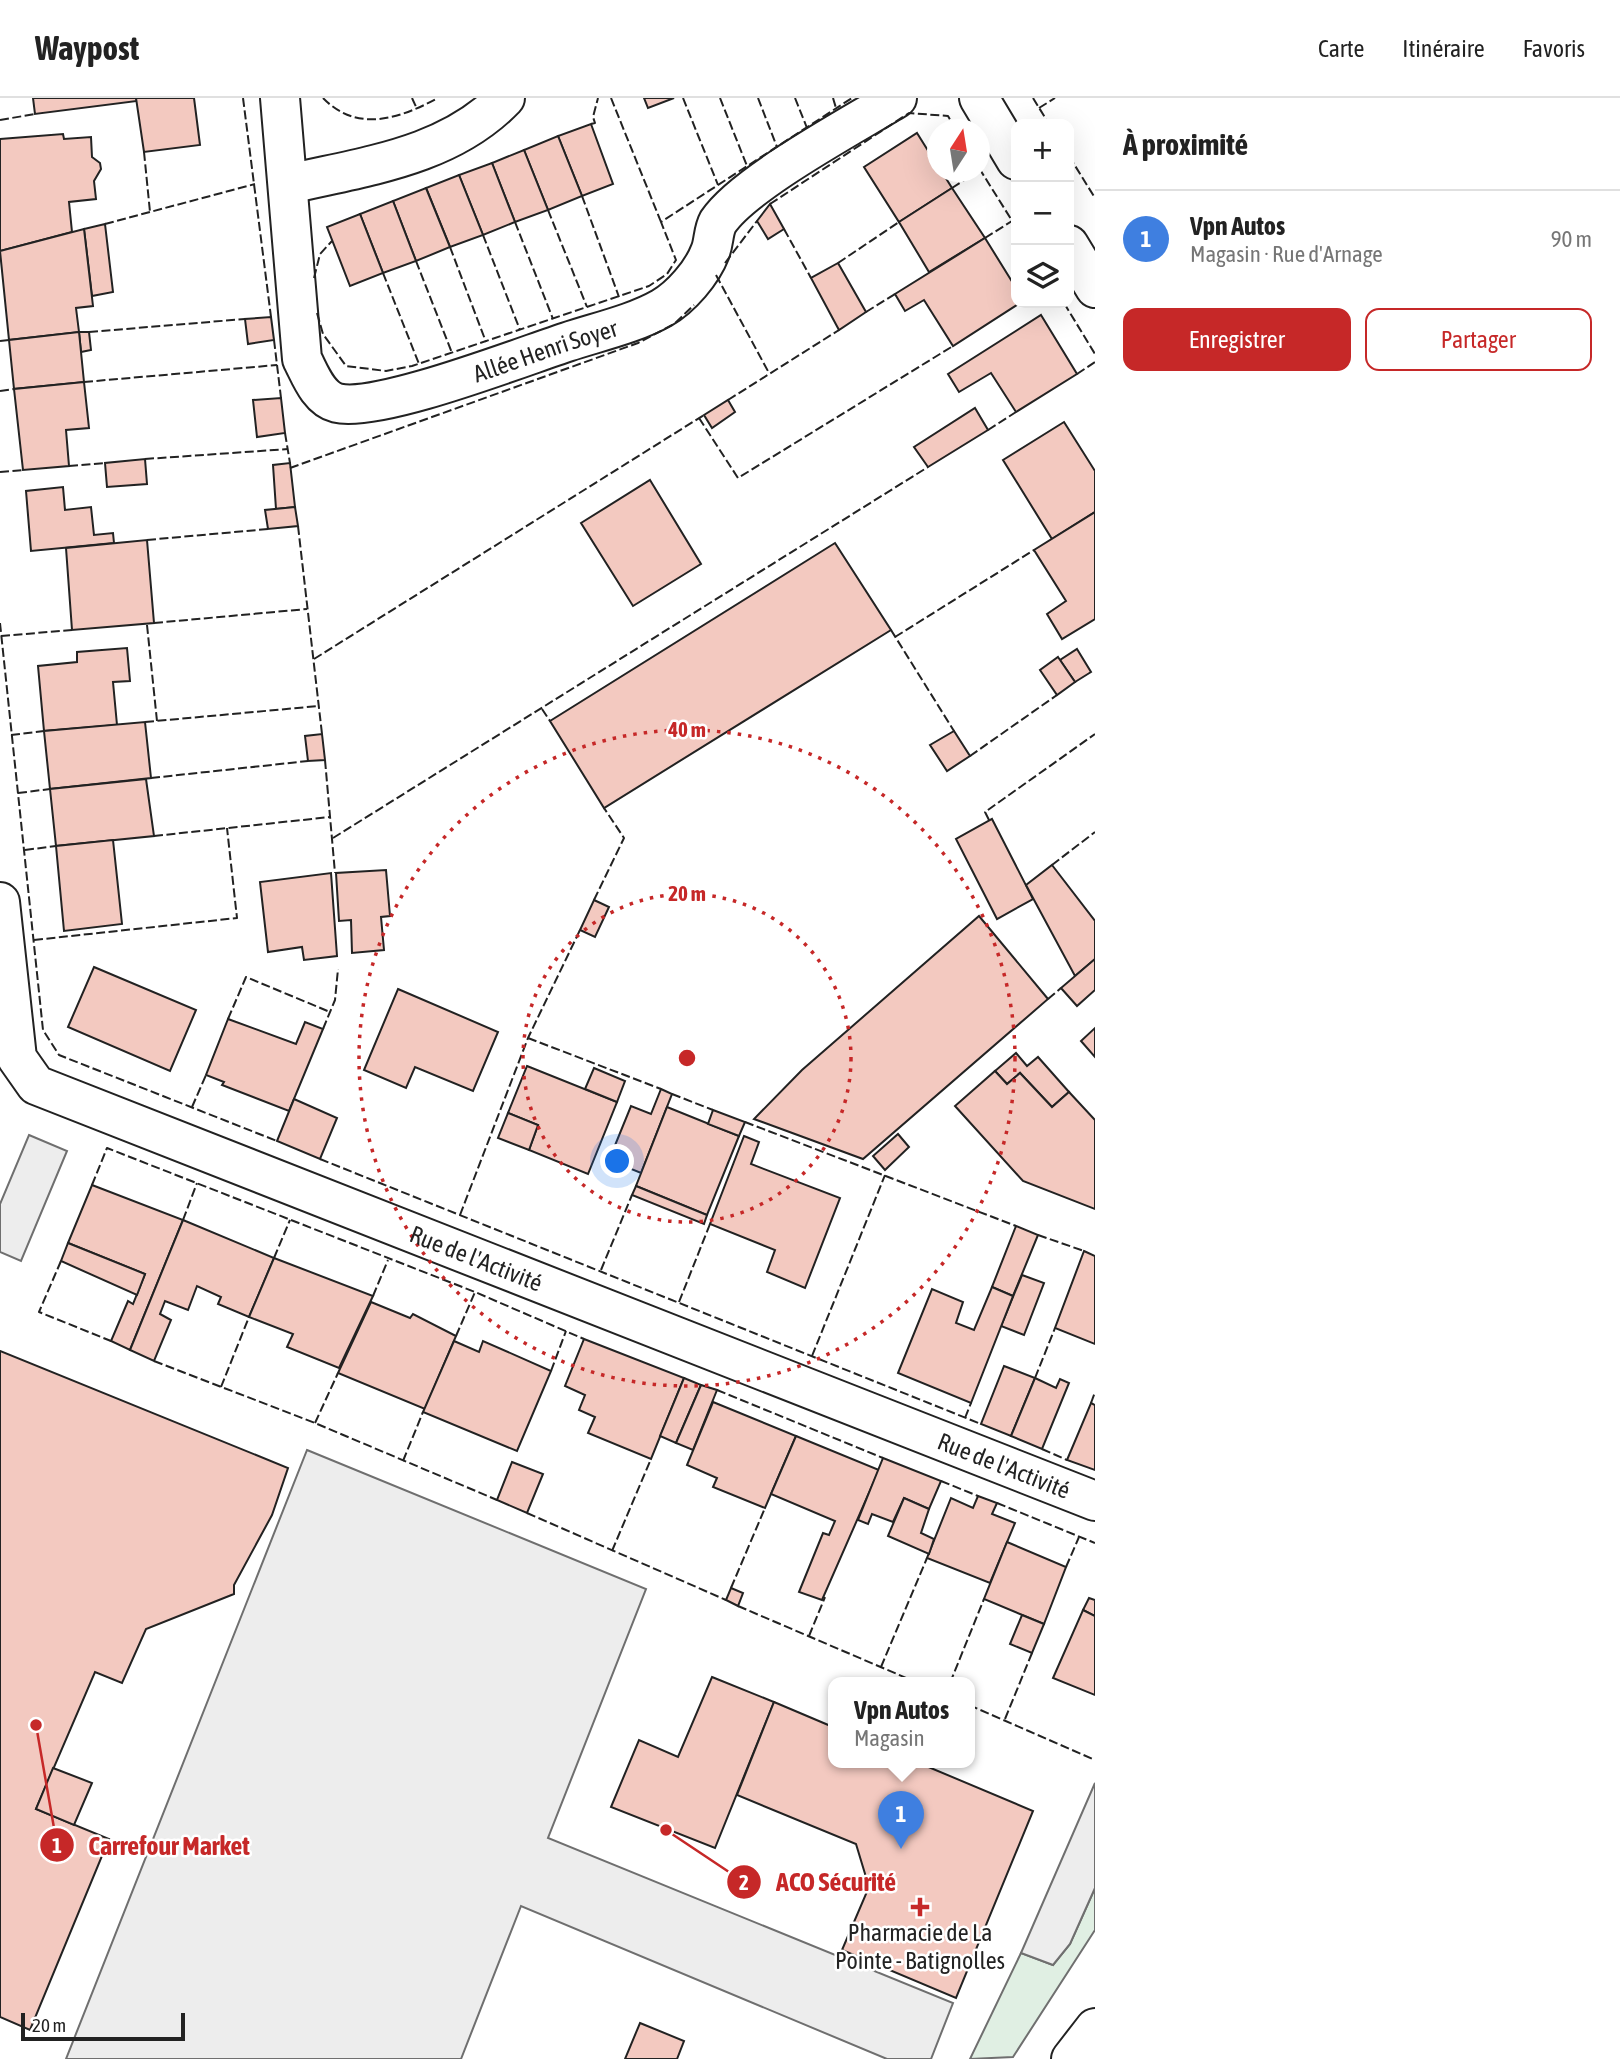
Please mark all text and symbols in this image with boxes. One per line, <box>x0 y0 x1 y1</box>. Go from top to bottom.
text: Waypost <box>35 29 139 67</box>
text: Carte <box>1318 35 1364 62</box>
text: Itinéraire <box>1402 35 1485 62</box>
text: Favoris <box>1523 35 1585 62</box>
north arrow <box>927 119 990 182</box>
map controls <box>1011 119 1074 308</box>
button: + <box>1011 119 1074 182</box>
text: À proximité <box>1123 127 1248 161</box>
button: − <box>1011 182 1074 245</box>
text: Vpn Autos <box>1190 211 1285 241</box>
text: 1 <box>1141 226 1151 252</box>
text: 90 m <box>1551 226 1592 252</box>
text: Magasin · Rue d'Arnage <box>1190 241 1383 267</box>
button: layers <box>1011 245 1074 308</box>
button: Enregistrer <box>1123 308 1351 371</box>
button: Partager <box>1365 308 1592 371</box>
street label: Allée Henri Soyer <box>470 314 622 387</box>
text: 40 m <box>667 717 706 741</box>
text: 20 m <box>668 881 706 905</box>
centre of rings <box>675 1046 699 1070</box>
your location <box>600 1144 634 1178</box>
street label: Rue de l'Activité <box>406 1220 546 1296</box>
street label: Rue de l'Activité <box>934 1427 1074 1503</box>
popup <box>828 1677 975 1768</box>
text: Vpn Autos <box>854 1695 949 1725</box>
text: Magasin <box>854 1725 925 1751</box>
pin: 1 <box>878 1791 924 1849</box>
callout: Carrefour Market <box>40 1822 264 1869</box>
text: Carrefour Market <box>88 1831 250 1861</box>
text: 1 <box>52 1833 62 1857</box>
callout: ACO Sécurité <box>727 1859 910 1906</box>
text: ACO Sécurité <box>775 1867 896 1897</box>
text: 2 <box>739 1870 749 1894</box>
marker: Pharmacie de La Pointe - Batignolles <box>912 1899 928 1915</box>
place label: Pharmacie de La Pointe - Batignolles <box>835 1919 1005 1974</box>
scale bar <box>21 2010 186 2042</box>
text: 20 m <box>32 2014 66 2036</box>

